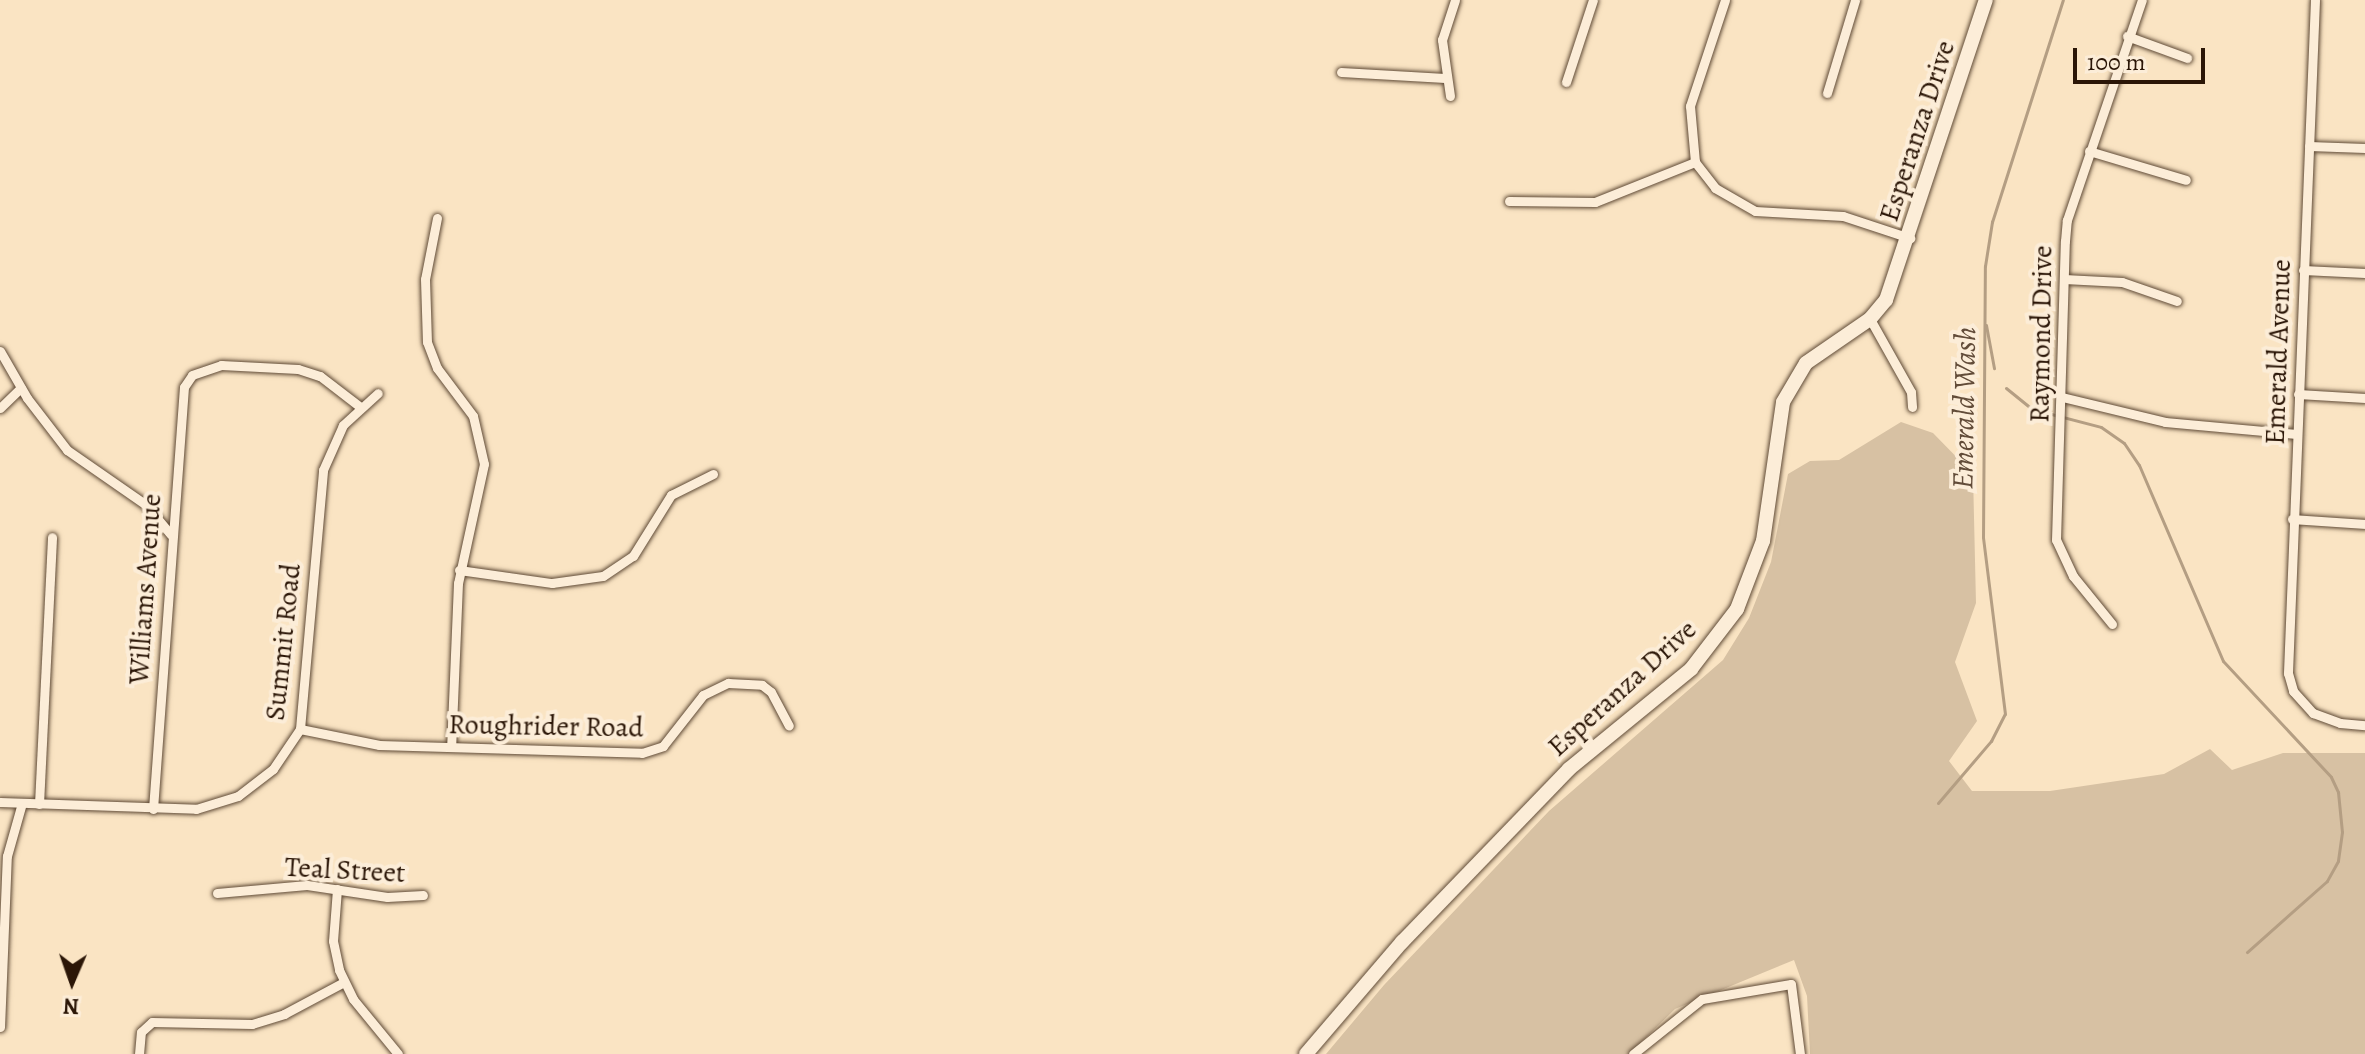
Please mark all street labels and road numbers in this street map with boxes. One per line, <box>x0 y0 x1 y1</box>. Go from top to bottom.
street label: Esperanza Drive <box>1872 36 1962 226</box>
street label: Raymond Drive <box>2023 245 2059 423</box>
street label: Emerald Avenue <box>2258 259 2298 445</box>
street label: Williams Avenue <box>122 493 168 685</box>
street label: Summit Road <box>258 562 308 722</box>
street label: Esperanza Drive <box>1541 613 1703 763</box>
street label: Roughrider Road <box>448 708 644 744</box>
street label: Teal Street <box>284 850 406 890</box>

